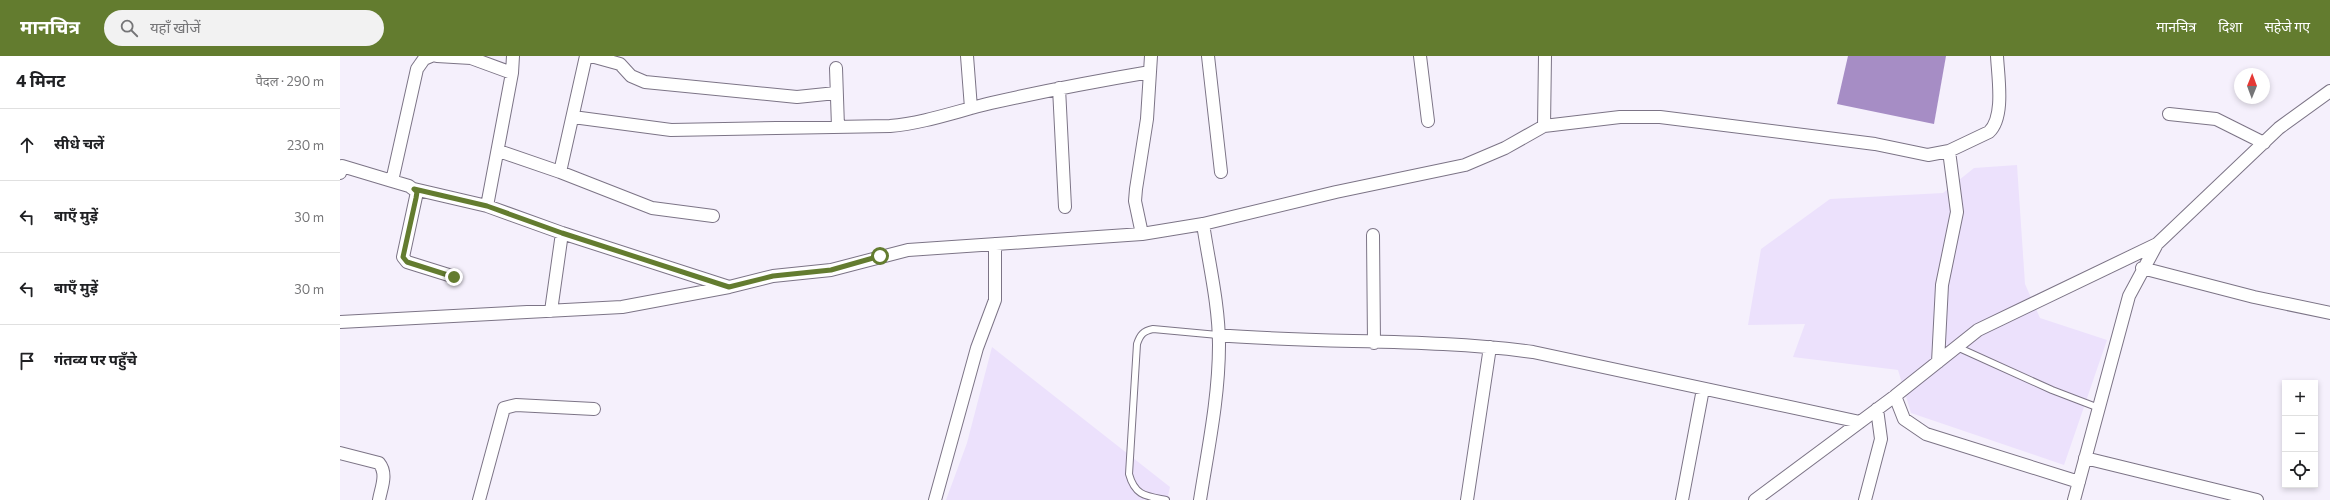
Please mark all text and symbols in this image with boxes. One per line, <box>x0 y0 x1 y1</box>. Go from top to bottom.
search box <box>104 10 384 46</box>
text: मानचित्र <box>20 15 80 38</box>
icon: search <box>118 17 140 39</box>
text: यहाँ खोजें <box>150 18 201 36</box>
text: मानचित्र <box>2156 18 2196 35</box>
text: दिशा <box>2218 18 2242 35</box>
text: सहेजे गए <box>2264 18 2310 35</box>
north arrow <box>2234 68 2270 104</box>
text: 4 मिनट <box>16 70 65 91</box>
text: पैदल · 290 m <box>255 73 324 89</box>
icon: ahead <box>16 134 38 156</box>
text: सीधे चलें <box>54 134 104 152</box>
text: 230 m <box>287 137 324 153</box>
icon: left <box>16 206 38 228</box>
text: बाएँ मुड़ें <box>54 206 98 224</box>
text: 30 m <box>294 209 324 225</box>
route start <box>871 247 889 265</box>
route end <box>445 268 463 286</box>
icon: left <box>16 278 38 300</box>
text: बाएँ मुड़ें <box>54 278 98 296</box>
text: 30 m <box>294 281 324 297</box>
icon: arrive <box>16 350 38 372</box>
text: गंतव्य पर पहुँचे <box>54 350 137 368</box>
map controls <box>2282 380 2318 488</box>
button: + <box>2282 380 2318 416</box>
button: − <box>2282 416 2318 452</box>
button: locate <box>2282 452 2318 488</box>

